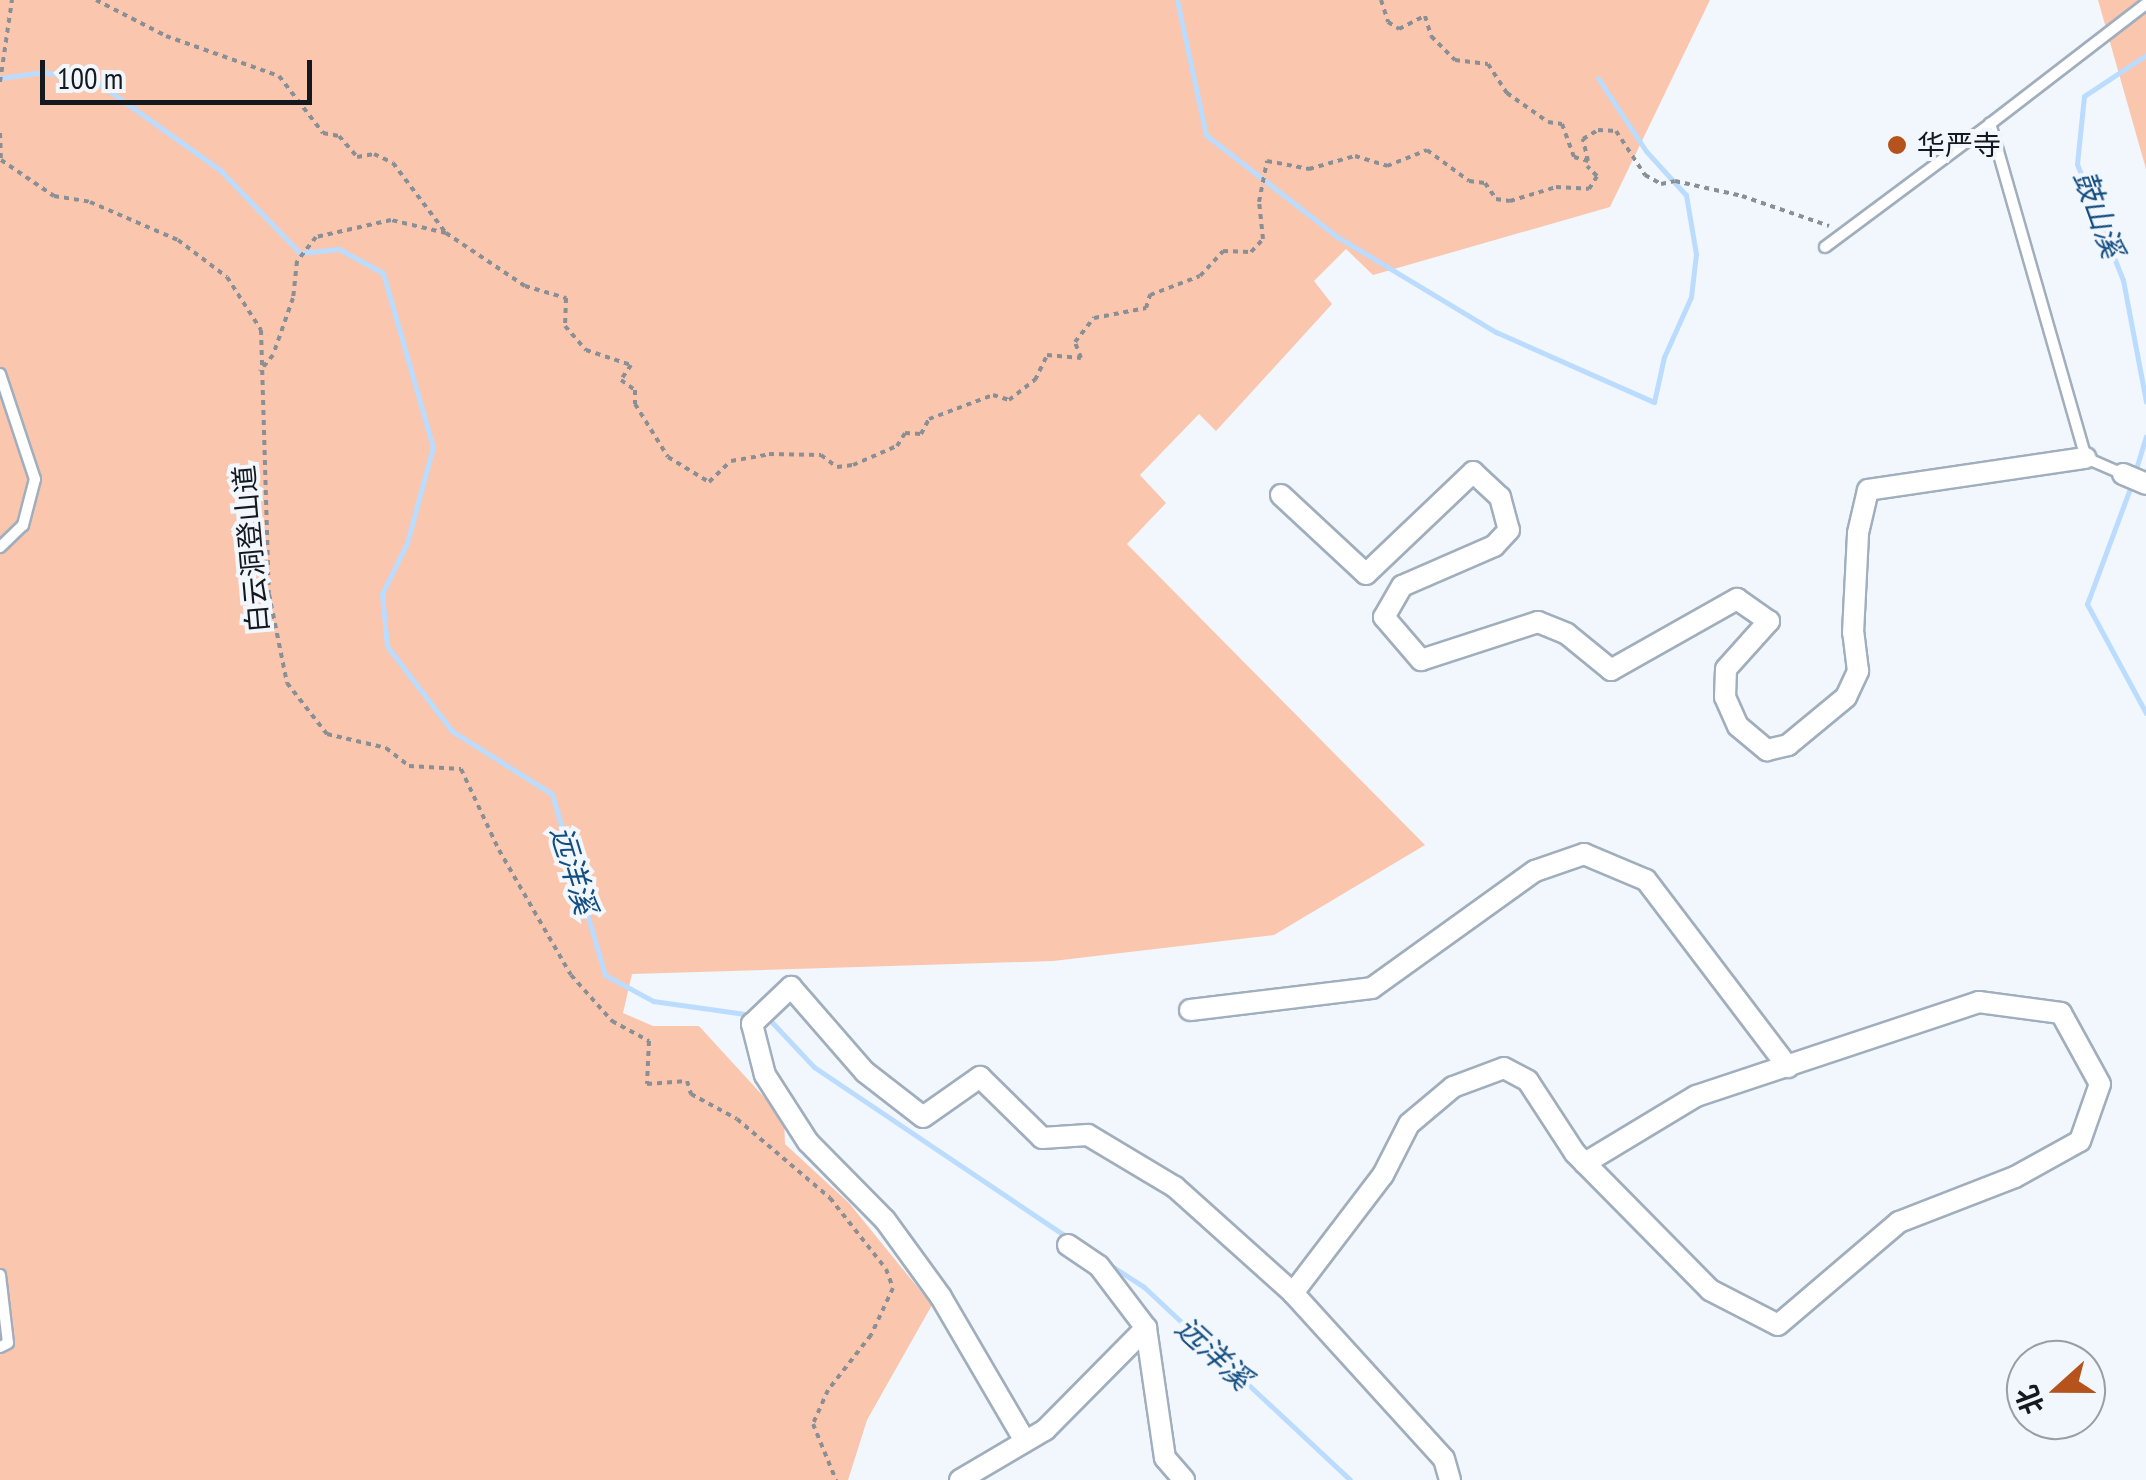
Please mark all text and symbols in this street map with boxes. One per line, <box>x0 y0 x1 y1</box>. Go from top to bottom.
scale bar <box>45 40 318 102</box>
text: 100 m <box>57 58 123 97</box>
place label: 华严寺 <box>1917 128 2001 162</box>
marker: 华严寺 <box>1886 134 1908 156</box>
water label: 鼓山溪 <box>2067 166 2131 262</box>
street label: 白云洞登山道 <box>227 464 275 634</box>
water label: 远洋溪 <box>544 822 604 918</box>
water label: 远洋溪 <box>1169 1309 1259 1397</box>
north arrow <box>2006 1340 2106 1440</box>
text: 北 <box>2007 1381 2052 1420</box>

